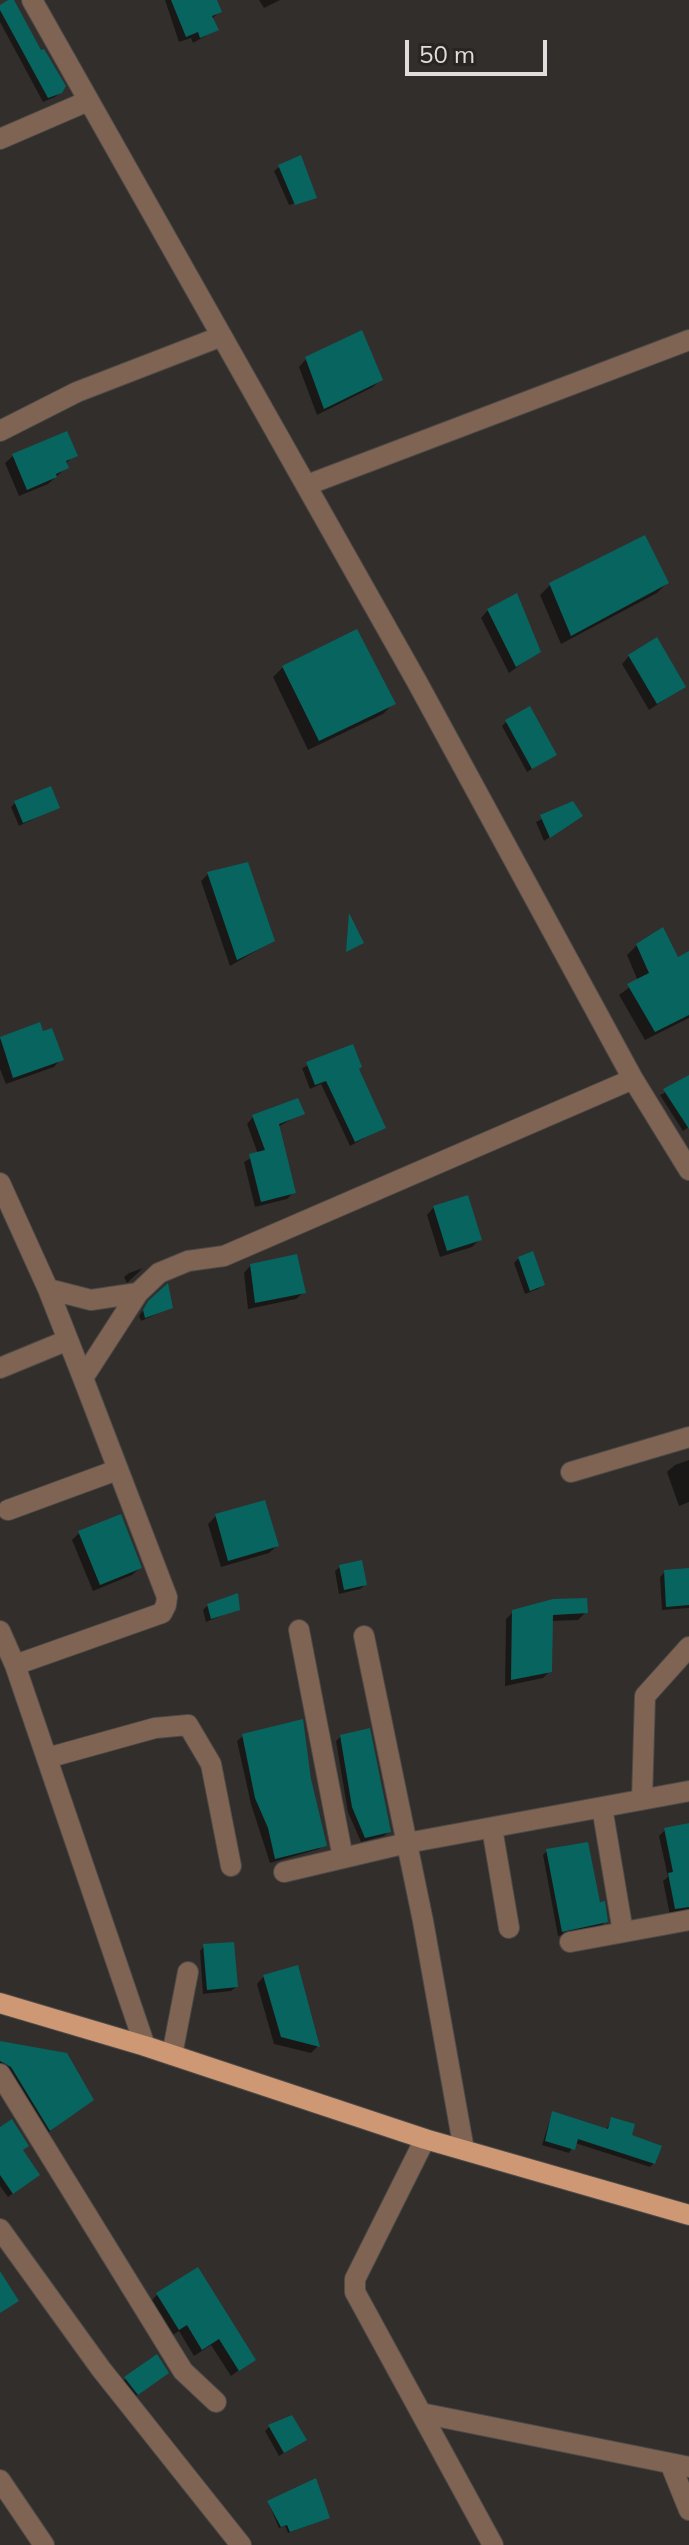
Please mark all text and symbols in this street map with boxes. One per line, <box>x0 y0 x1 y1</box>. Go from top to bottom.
scale bar <box>409 24 551 74</box>
text: 50 m <box>419 39 475 69</box>

